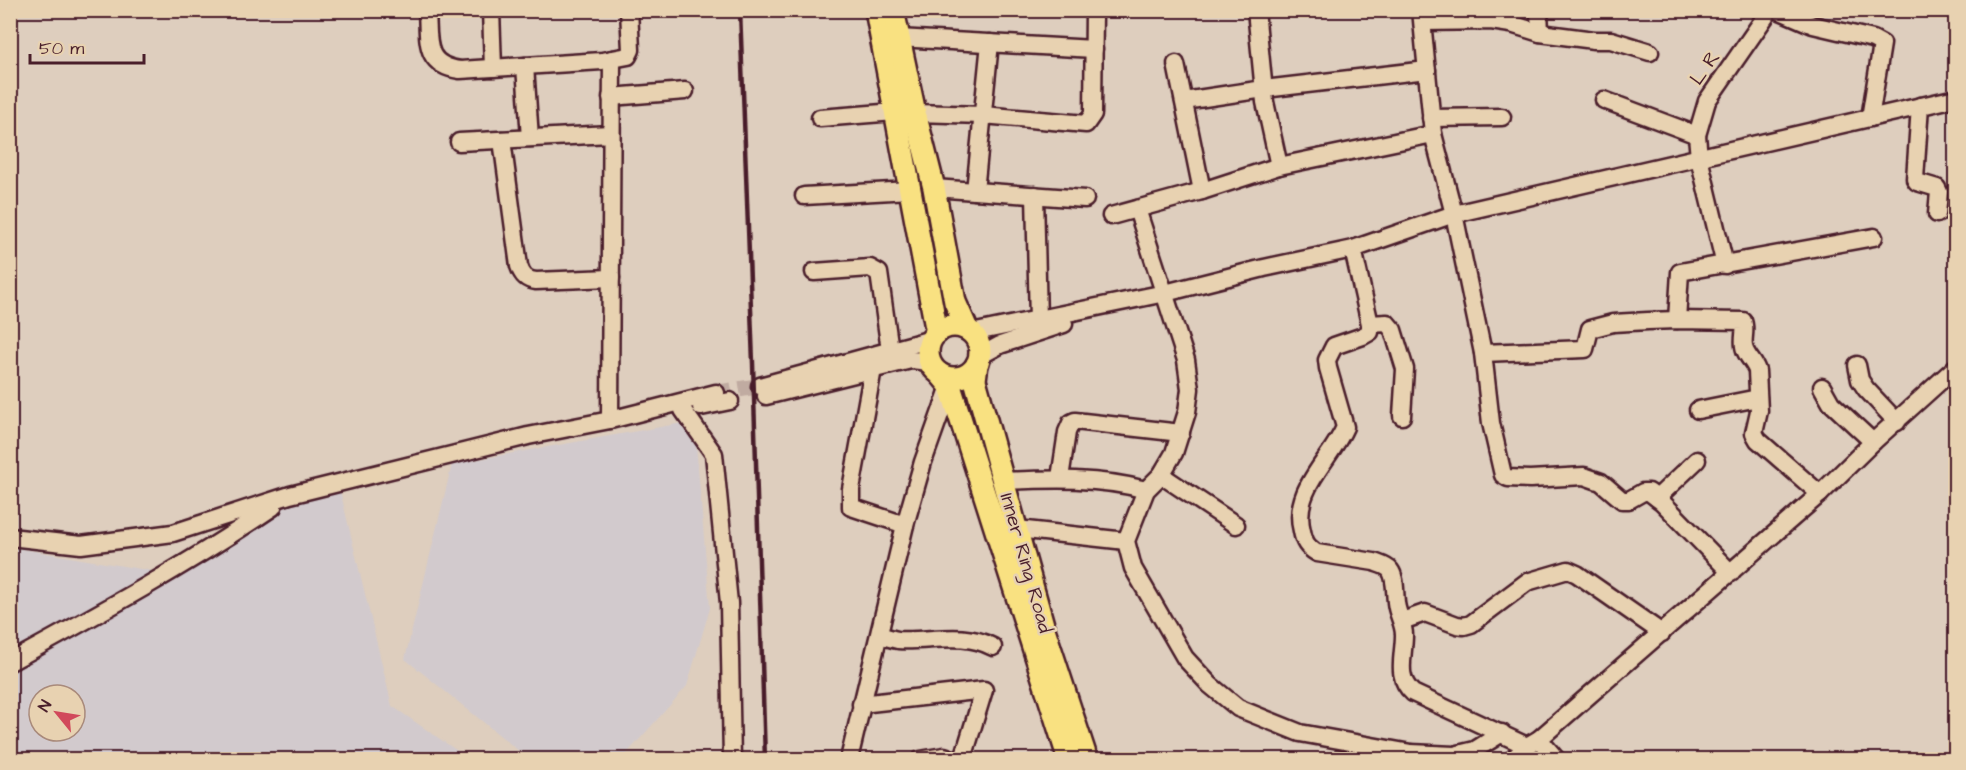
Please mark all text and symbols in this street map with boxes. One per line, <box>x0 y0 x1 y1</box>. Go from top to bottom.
scale bar <box>30 27 144 65</box>
text: 50 m <box>39 36 84 61</box>
street label: L R <box>1683 45 1727 91</box>
street label: Inner Ring Road <box>992 490 1059 637</box>
north arrow <box>27 683 87 743</box>
text: N <box>33 696 57 716</box>

